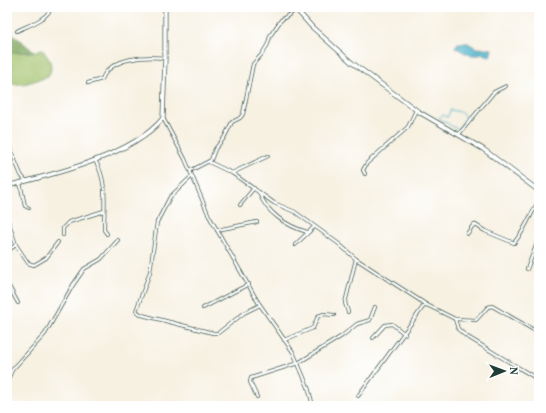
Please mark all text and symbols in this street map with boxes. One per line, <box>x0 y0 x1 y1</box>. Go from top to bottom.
north arrow <box>484 351 524 391</box>
text: N <box>505 367 520 375</box>

